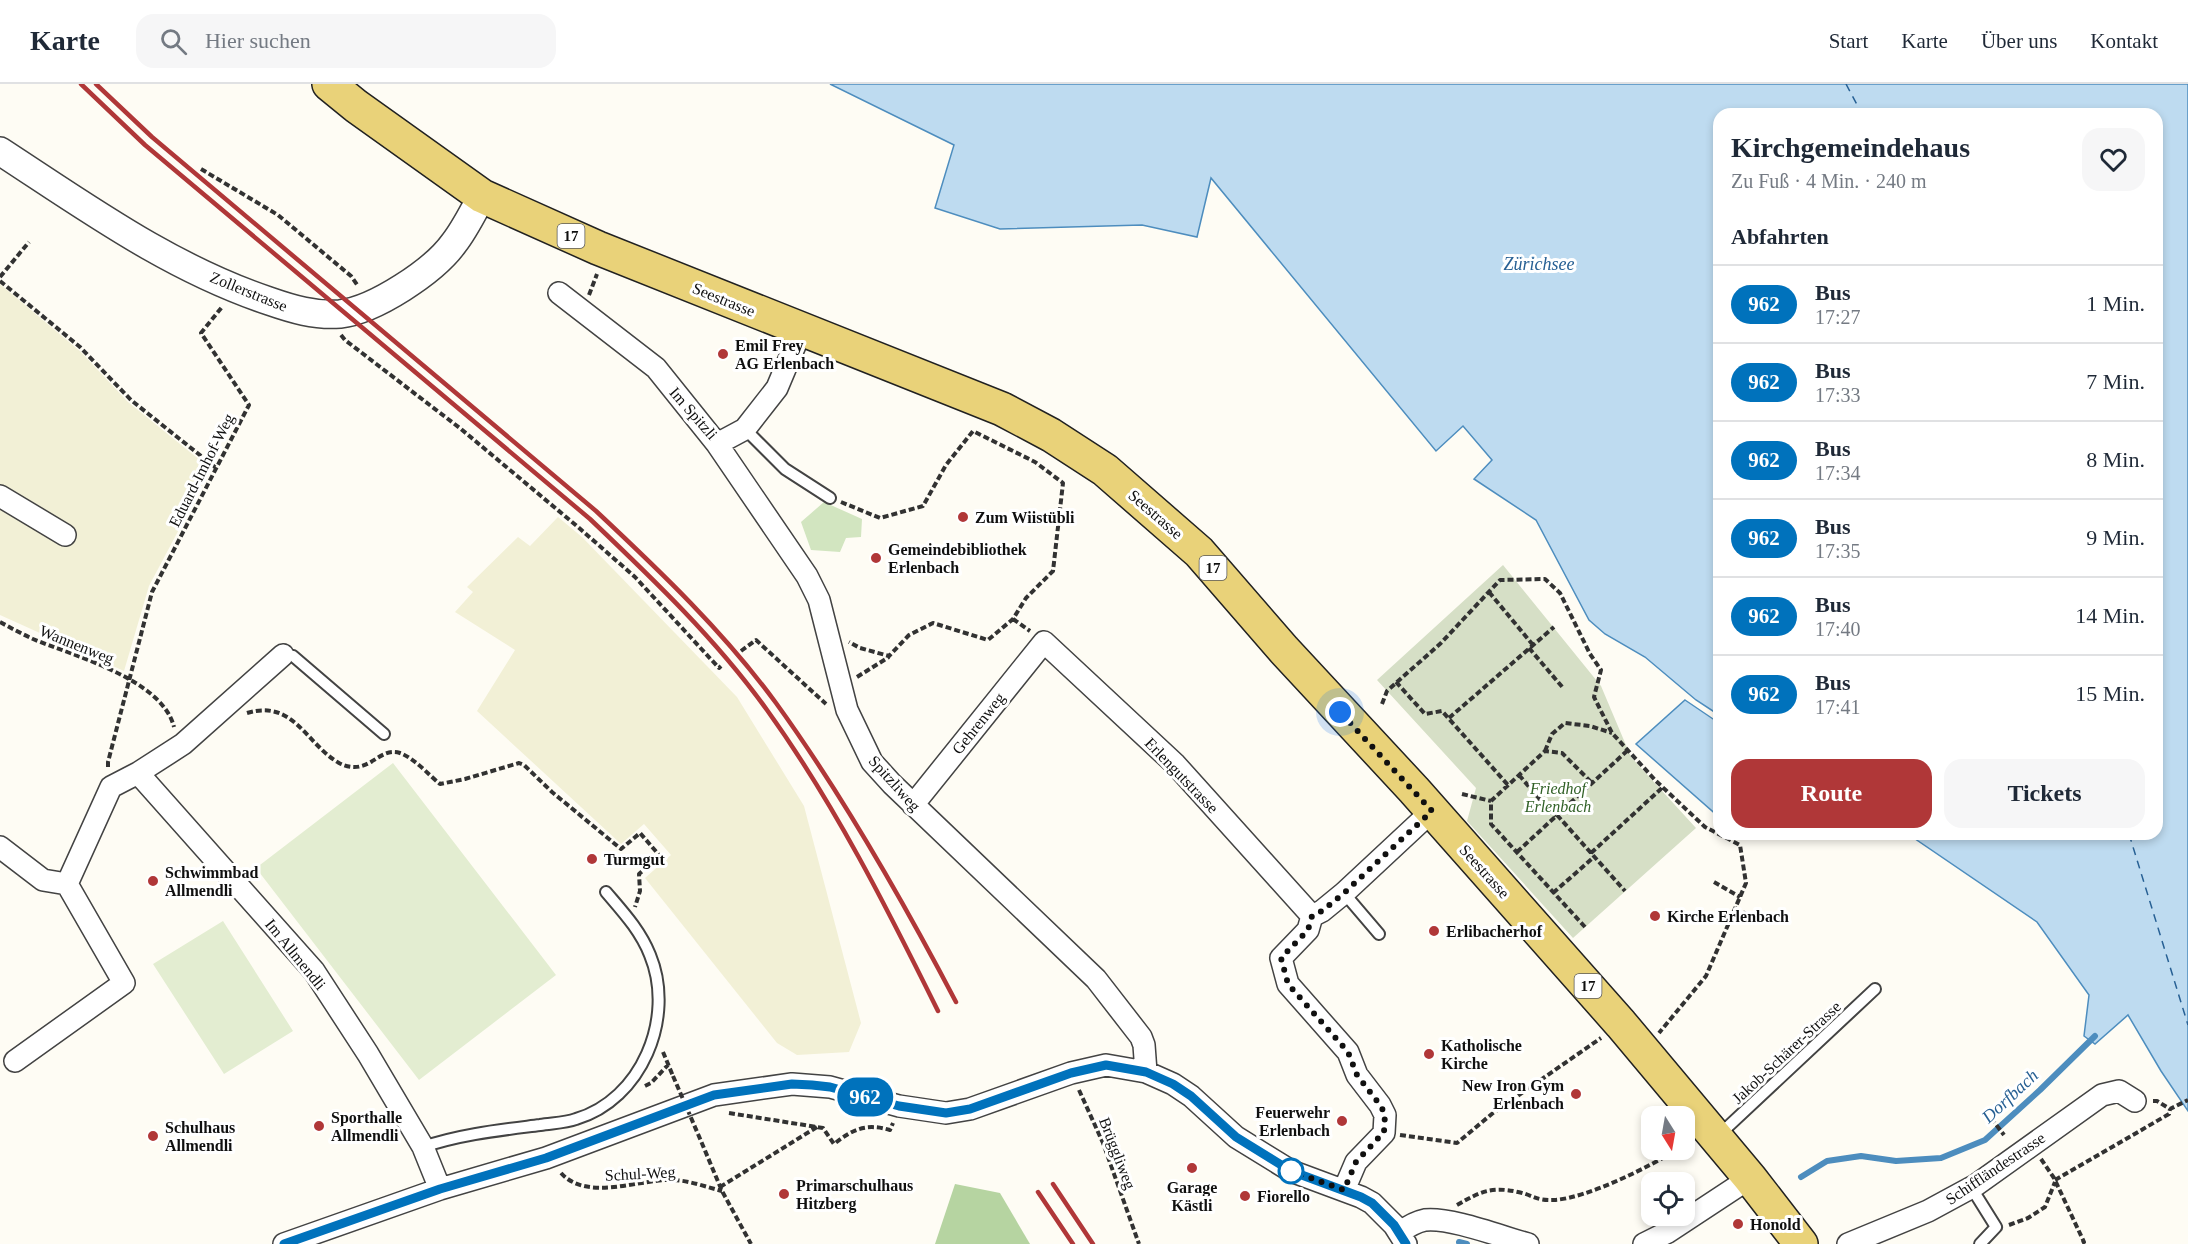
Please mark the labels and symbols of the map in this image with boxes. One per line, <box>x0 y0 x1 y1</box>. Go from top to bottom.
road number: 17 <box>558 224 584 248</box>
water label: Zürichsee <box>1504 254 1575 274</box>
street label: Zollerstrasse <box>208 268 290 315</box>
street label: Seestrasse <box>690 279 757 320</box>
place label: Emil Frey AG Erlenbach <box>735 337 834 372</box>
marker: Emil Frey AG Erlenbach <box>716 347 730 361</box>
street label: Im Spitzli <box>666 384 721 444</box>
street label: Eduard-Imhof-Weg <box>166 411 238 530</box>
street label: Seestrasse <box>1125 486 1186 542</box>
place label: Zum Wiistübli <box>975 509 1075 526</box>
marker: Zum Wiistübli <box>956 510 970 524</box>
place label: Gemeindebibliothek Erlenbach <box>888 541 1027 576</box>
marker: Gemeindebibliothek Erlenbach <box>869 551 883 565</box>
road number: 17 <box>1200 556 1226 580</box>
street label: Wannenweg <box>37 622 116 668</box>
street label: Gehrenweg <box>949 689 1009 758</box>
your location <box>1325 697 1355 727</box>
street label: Erlengutstrasse <box>1141 734 1222 817</box>
street label: Spitzliweg <box>865 752 924 815</box>
park label: Friedhof Erlenbach <box>1524 780 1591 815</box>
street label: Seestrasse <box>1456 841 1513 901</box>
place label: Turmgut <box>604 851 665 869</box>
marker: Turmgut <box>585 852 599 866</box>
place label: Schwimmbad Allmendli <box>165 864 258 899</box>
marker: Schwimmbad Allmendli <box>146 874 160 888</box>
place label: Kirche Erlenbach <box>1667 908 1789 925</box>
marker: Kirche Erlenbach <box>1648 909 1662 923</box>
street label: Im Allmendli <box>262 916 330 993</box>
place label: Erlibacherhof <box>1446 923 1543 940</box>
marker: Erlibacherhof <box>1427 924 1441 938</box>
road number: 17 <box>1574 974 1602 998</box>
street label: Jakob-Schärer-Strasse <box>1729 998 1844 1107</box>
place label: Katholische Kirche <box>1441 1037 1522 1072</box>
marker: Katholische Kirche <box>1422 1047 1436 1061</box>
water label: Dorfbach <box>1977 1065 2042 1128</box>
place label: New Iron Gym Erlenbach <box>1462 1077 1565 1112</box>
line badge: 962 <box>830 1078 900 1116</box>
marker: New Iron Gym Erlenbach <box>1569 1087 1583 1101</box>
place label: Feuerwehr Erlenbach <box>1255 1104 1330 1139</box>
north arrow <box>1641 1106 1695 1160</box>
place label: Sporthalle Allmendli <box>331 1109 402 1144</box>
marker: Feuerwehr Erlenbach <box>1335 1114 1349 1128</box>
street label: Brüggliweg <box>1095 1115 1139 1192</box>
place label: Schulhaus Allmendli <box>165 1119 235 1154</box>
marker: Sporthalle Allmendli <box>312 1119 326 1133</box>
marker: Schulhaus Allmendli <box>146 1129 160 1143</box>
street label: Schiffländestrasse <box>1942 1129 2048 1208</box>
unlabelled marker <box>1278 1158 1304 1184</box>
marker: Garage Kästli <box>1185 1161 1199 1175</box>
street label: Schul-Weg <box>604 1163 676 1185</box>
place label: Primarschulhaus Hitzberg <box>796 1177 913 1213</box>
place label: Garage Kästli <box>1167 1179 1217 1214</box>
marker: Primarschulhaus Hitzberg <box>777 1187 791 1201</box>
place label: Fiorello <box>1257 1188 1310 1205</box>
marker: Fiorello <box>1238 1189 1252 1203</box>
place label: Honold <box>1750 1216 1801 1233</box>
marker: Honold <box>1731 1217 1745 1231</box>

